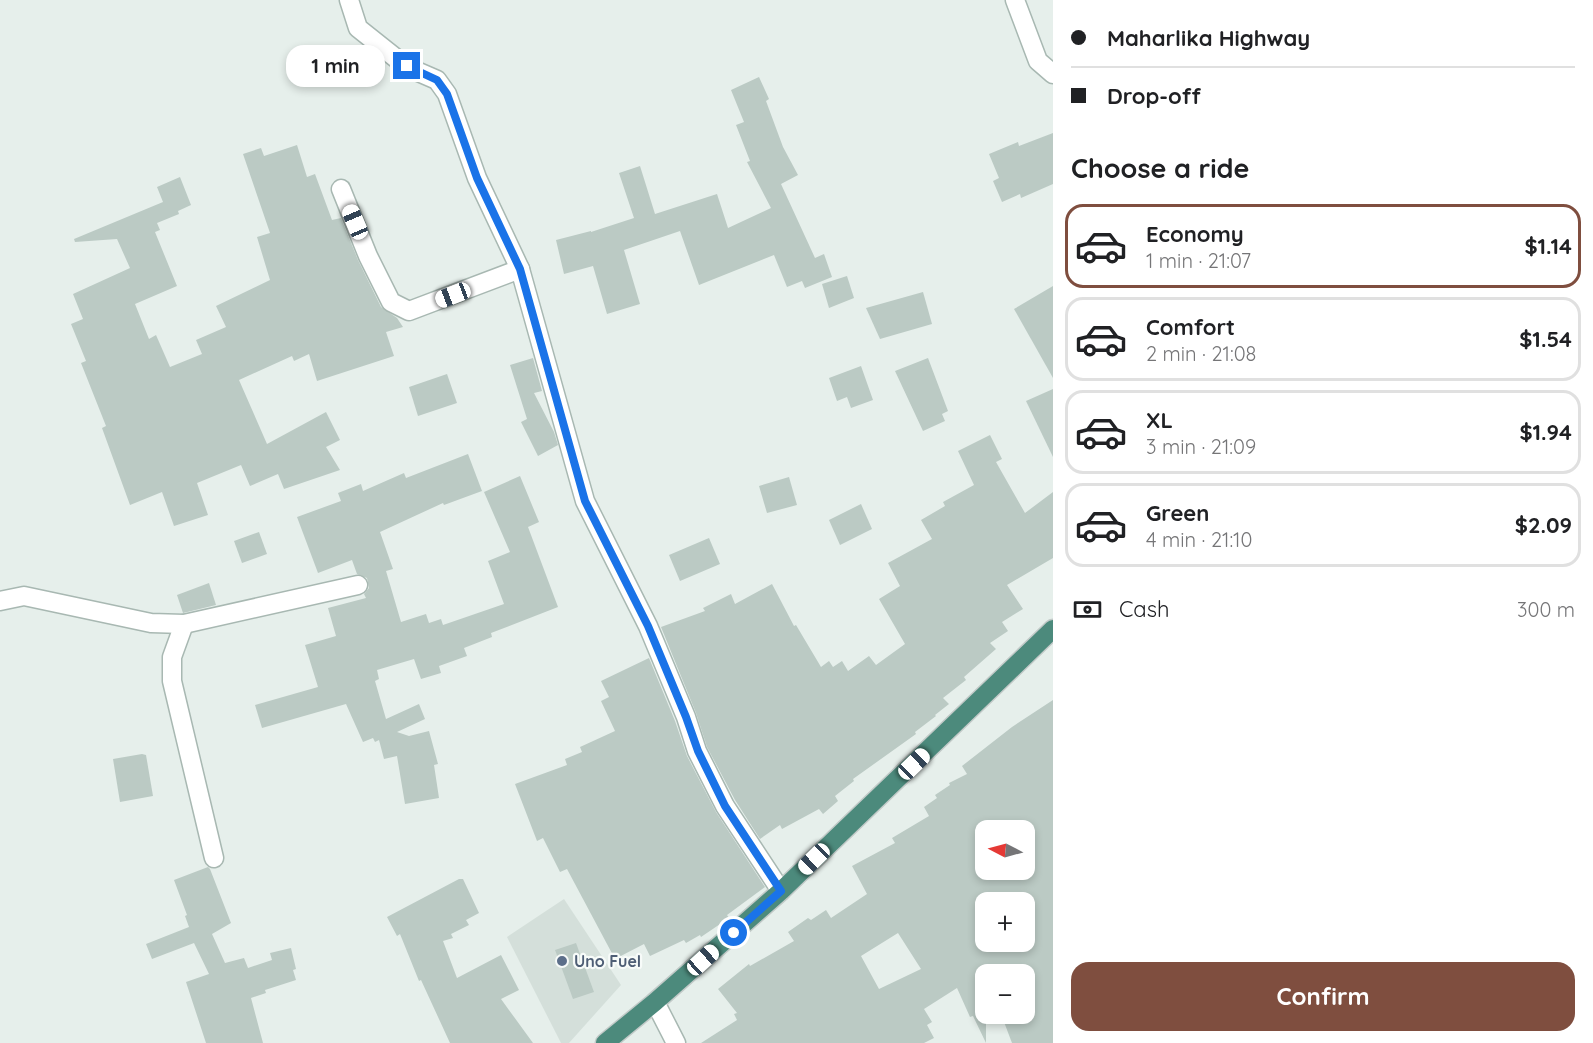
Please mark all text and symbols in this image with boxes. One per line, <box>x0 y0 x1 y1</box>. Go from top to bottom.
text: Maharlika Highway <box>1107 24 1310 52</box>
callout: 1 min <box>287 45 386 87</box>
route end <box>393 52 420 79</box>
text: 1 min <box>311 53 360 78</box>
text: Drop-off <box>1107 82 1201 110</box>
text: Choose a ride <box>1071 151 1249 185</box>
car <box>340 202 370 242</box>
icon: car <box>1074 219 1128 273</box>
text: Economy <box>1146 220 1244 248</box>
text: $1.14 <box>1524 232 1572 260</box>
text: 1 min · 21:07 <box>1146 248 1251 273</box>
car <box>433 280 473 310</box>
icon: car <box>1074 312 1128 366</box>
text: Comfort <box>1146 313 1235 341</box>
text: $1.54 <box>1519 325 1572 353</box>
text: 2 min · 21:08 <box>1146 341 1256 366</box>
icon: car <box>1074 405 1128 459</box>
text: XL <box>1146 406 1173 434</box>
text: $1.94 <box>1519 418 1572 446</box>
text: 3 min · 21:09 <box>1146 434 1256 459</box>
icon: car <box>1074 498 1128 552</box>
text: Green <box>1146 499 1209 527</box>
text: $2.09 <box>1515 511 1572 539</box>
text: 4 min · 21:10 <box>1146 527 1252 552</box>
icon: cash <box>1071 593 1104 626</box>
text: Cash <box>1119 595 1170 623</box>
text: 300 m <box>1517 597 1575 622</box>
car <box>895 745 933 783</box>
north arrow <box>975 820 1035 880</box>
map controls <box>975 820 1035 1024</box>
car <box>795 840 833 878</box>
button: + <box>975 892 1035 952</box>
route start <box>720 919 747 946</box>
car <box>684 941 722 979</box>
place label: Uno Fuel <box>574 951 641 971</box>
marker: Uno Fuel <box>555 954 569 968</box>
button: Confirm <box>1071 962 1575 1031</box>
button: − <box>975 964 1035 1024</box>

